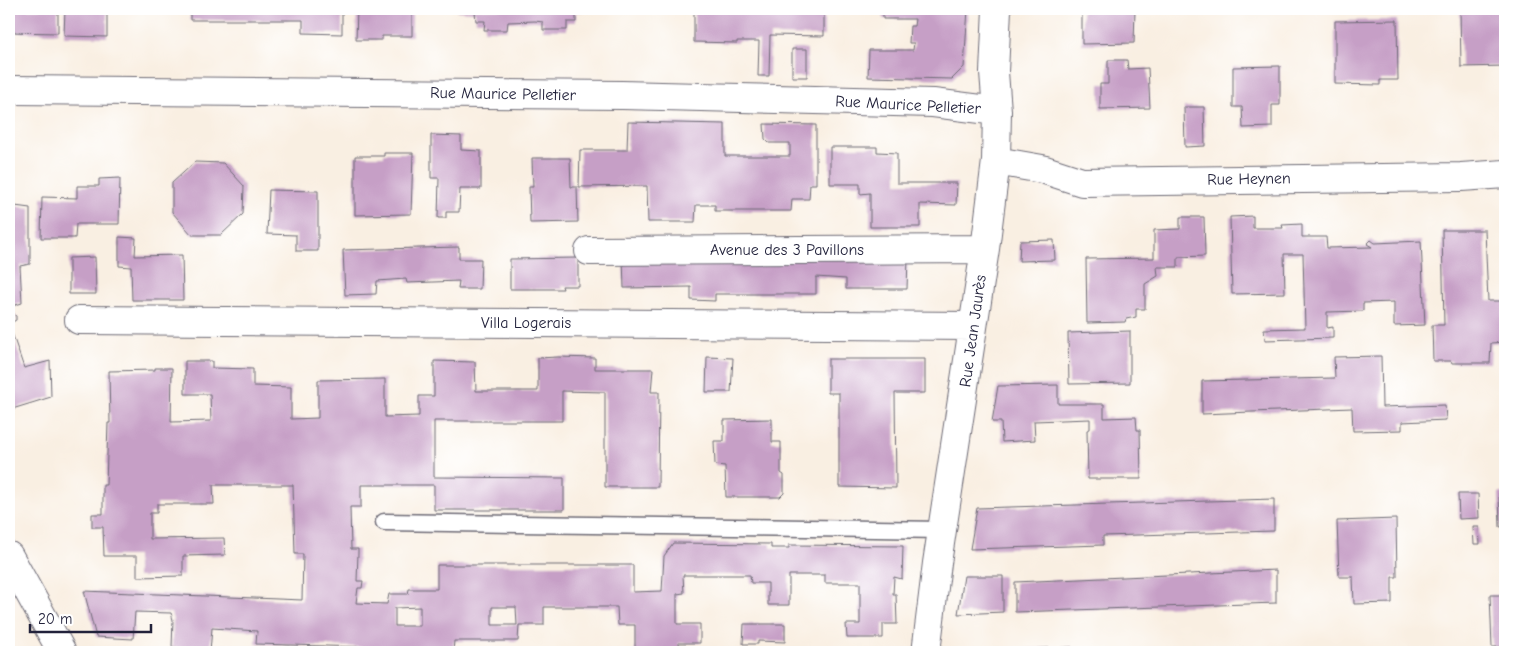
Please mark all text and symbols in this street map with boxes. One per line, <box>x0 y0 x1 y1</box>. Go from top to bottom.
street label: Rue Maurice Pelletier <box>430 84 577 104</box>
street label: Rue Maurice Pelletier <box>835 92 982 118</box>
street label: Rue Heynen <box>1207 169 1291 189</box>
street label: Avenue des 3 Pavillons <box>710 241 864 259</box>
street label: Rue Jean Jaurès <box>956 273 990 388</box>
street label: Villa Logerais <box>481 314 571 332</box>
scale bar <box>30 601 151 633</box>
text: 20 m <box>38 610 72 628</box>

